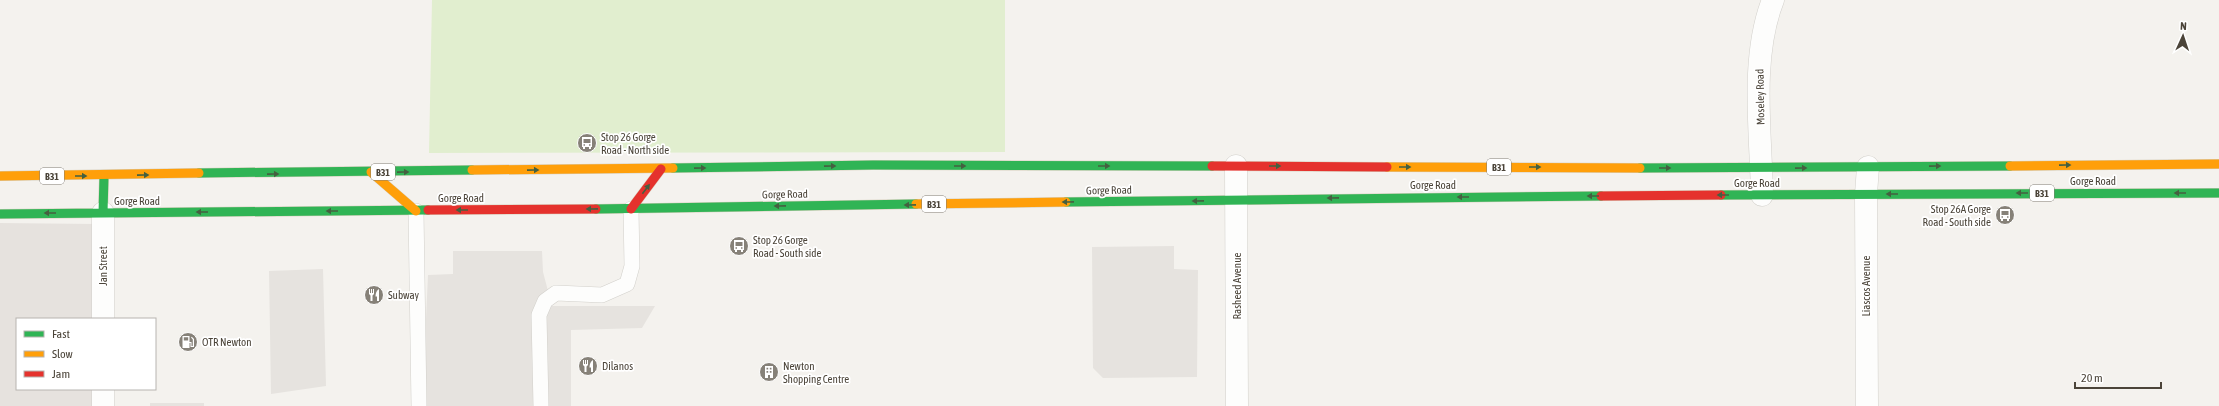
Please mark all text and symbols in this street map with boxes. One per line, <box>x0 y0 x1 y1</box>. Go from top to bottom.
north arrow <box>2163 16 2203 56</box>
text: N <box>2180 20 2187 32</box>
street label: Moseley Road <box>1754 69 1766 125</box>
place label: Stop 26 Gorge Road - North side <box>601 131 669 156</box>
bus stop icon: Stop 26 Gorge Road - North side <box>576 132 598 154</box>
road number: B31 <box>1487 159 1511 175</box>
one-way arrow <box>2059 161 2071 168</box>
one-way arrow <box>824 163 837 169</box>
one-way arrow <box>954 163 967 169</box>
one-way arrow <box>1098 163 1111 169</box>
one-way arrow <box>1269 163 1282 169</box>
one-way arrow <box>1929 163 1942 169</box>
road number: B31 <box>371 164 395 180</box>
one-way arrow <box>1399 164 1412 170</box>
one-way arrow <box>1529 164 1542 170</box>
one-way arrow <box>1795 164 1807 171</box>
one-way arrow <box>694 165 707 171</box>
one-way arrow <box>1659 165 1672 171</box>
one-way arrow <box>527 167 540 173</box>
road number: B31 <box>40 168 64 184</box>
one-way arrow <box>397 169 410 175</box>
one-way arrow <box>267 171 280 177</box>
one-way arrow <box>137 172 150 178</box>
one-way arrow <box>75 173 88 179</box>
street label: Gorge Road <box>2070 175 2116 187</box>
street label: Gorge Road <box>1734 177 1780 189</box>
street label: Gorge Road <box>1410 179 1456 191</box>
one-way arrow <box>642 183 650 194</box>
street label: Gorge Road <box>1086 184 1132 196</box>
road number: B31 <box>2030 185 2054 201</box>
street label: Gorge Road <box>762 188 808 200</box>
one-way arrow <box>2015 190 2028 196</box>
one-way arrow <box>2173 190 2186 196</box>
one-way arrow <box>1885 191 1898 197</box>
street label: Gorge Road <box>438 192 484 204</box>
one-way arrow <box>1716 192 1729 198</box>
one-way arrow <box>1586 193 1599 199</box>
one-way arrow <box>1456 194 1469 200</box>
street label: Gorge Road <box>114 195 160 207</box>
one-way arrow <box>1326 195 1339 201</box>
road number: B31 <box>922 196 946 212</box>
one-way arrow <box>1191 198 1204 204</box>
one-way arrow <box>1062 199 1074 206</box>
one-way arrow <box>903 202 916 208</box>
one-way arrow <box>774 203 786 210</box>
place label: Stop 26A Gorge Road - South side <box>1923 203 1991 228</box>
bus stop icon: Stop 26A Gorge Road - South side <box>1994 204 2016 226</box>
one-way arrow <box>585 206 598 212</box>
one-way arrow <box>455 207 468 213</box>
one-way arrow <box>325 208 338 214</box>
one-way arrow <box>195 209 208 215</box>
one-way arrow <box>43 210 56 216</box>
place label: Stop 26 Gorge Road - South side <box>753 234 822 259</box>
bus stop icon: Stop 26 Gorge Road - South side <box>728 235 750 257</box>
street label: Jan Street <box>97 246 109 286</box>
street label: Rasheed Avenue <box>1231 253 1243 319</box>
street label: Liascos Avenue <box>1860 256 1872 316</box>
restaurant icon: Subway <box>363 284 385 306</box>
place label: Subway <box>388 289 420 301</box>
legend <box>16 318 156 390</box>
text: Fast <box>52 327 70 341</box>
fuel station icon: OTR Newton <box>177 331 199 353</box>
place label: OTR Newton <box>202 336 252 348</box>
text: Slow <box>52 347 73 361</box>
restaurant icon: Dilanos <box>577 355 599 377</box>
place label: Dilanos <box>602 360 633 372</box>
place label: Newton Shopping Centre <box>783 360 849 385</box>
building icon: Newton Shopping Centre <box>758 361 780 383</box>
scale bar <box>2075 364 2161 390</box>
text: Jam <box>52 367 70 381</box>
text: 20 m <box>2081 371 2103 385</box>

